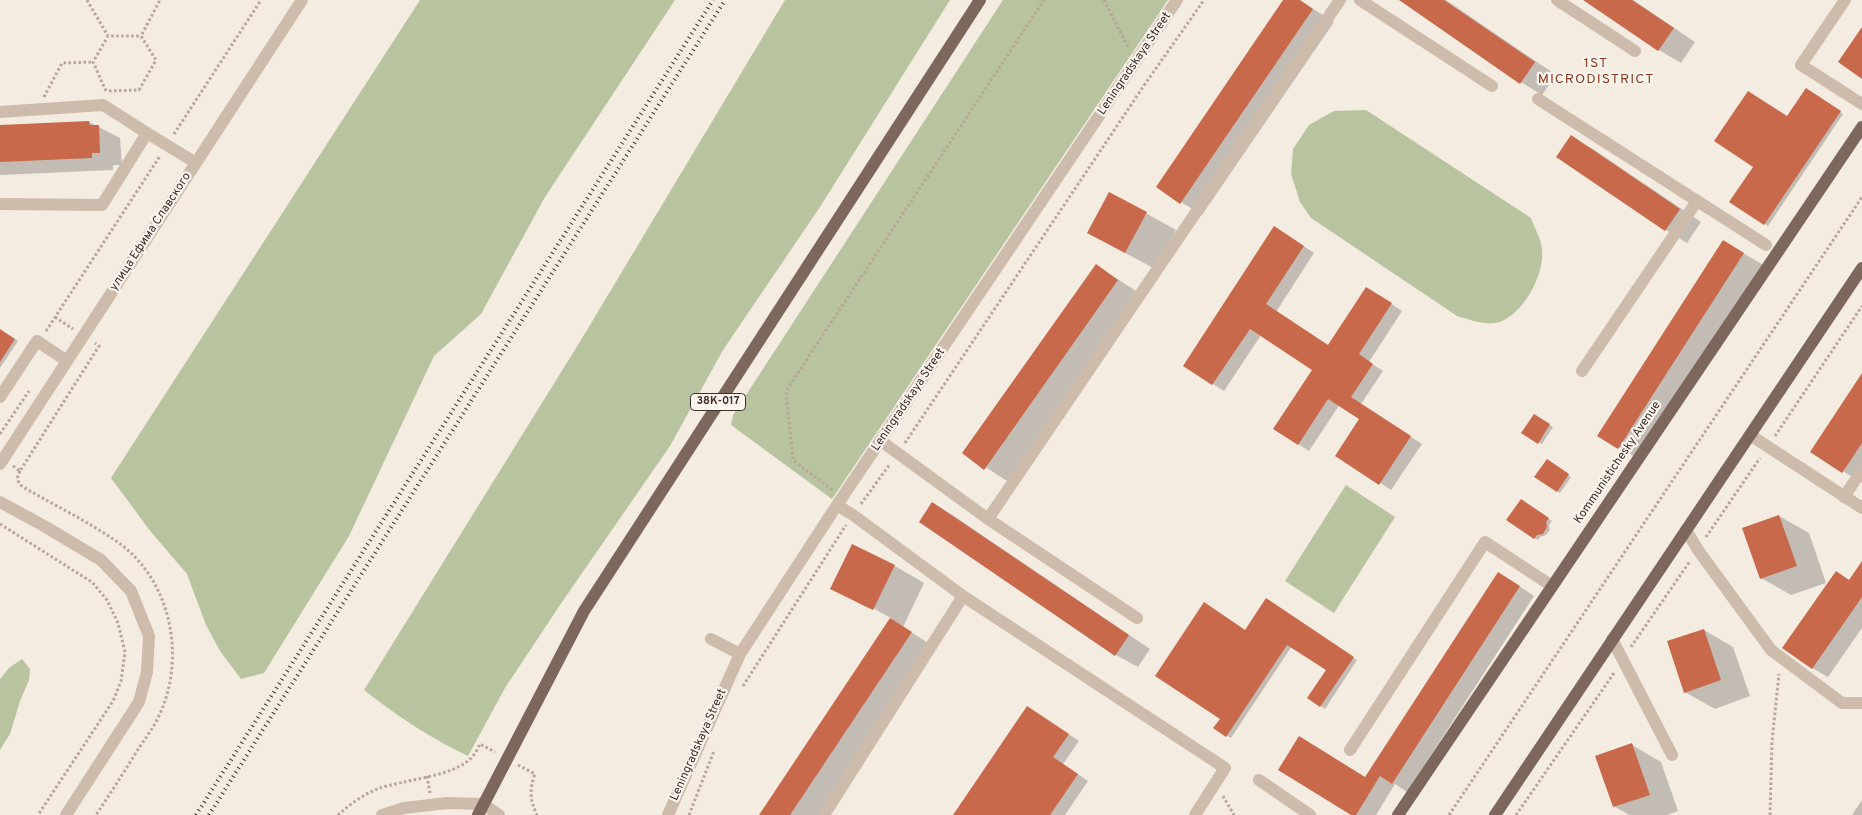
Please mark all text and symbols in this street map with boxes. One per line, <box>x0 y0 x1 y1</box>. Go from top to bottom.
street label: Leningradskaya Street <box>1095 10 1175 118</box>
district label: 1ST MICRODISTRICT <box>1536 56 1656 88</box>
street label: улица Ефима Славского <box>107 170 195 294</box>
street label: Leningradskaya Street <box>869 346 949 454</box>
road number: 38К-017 <box>690 394 746 411</box>
street label: Kommunistichesky Avenue <box>1572 399 1664 527</box>
street label: Leningradskaya Street <box>668 687 730 803</box>

